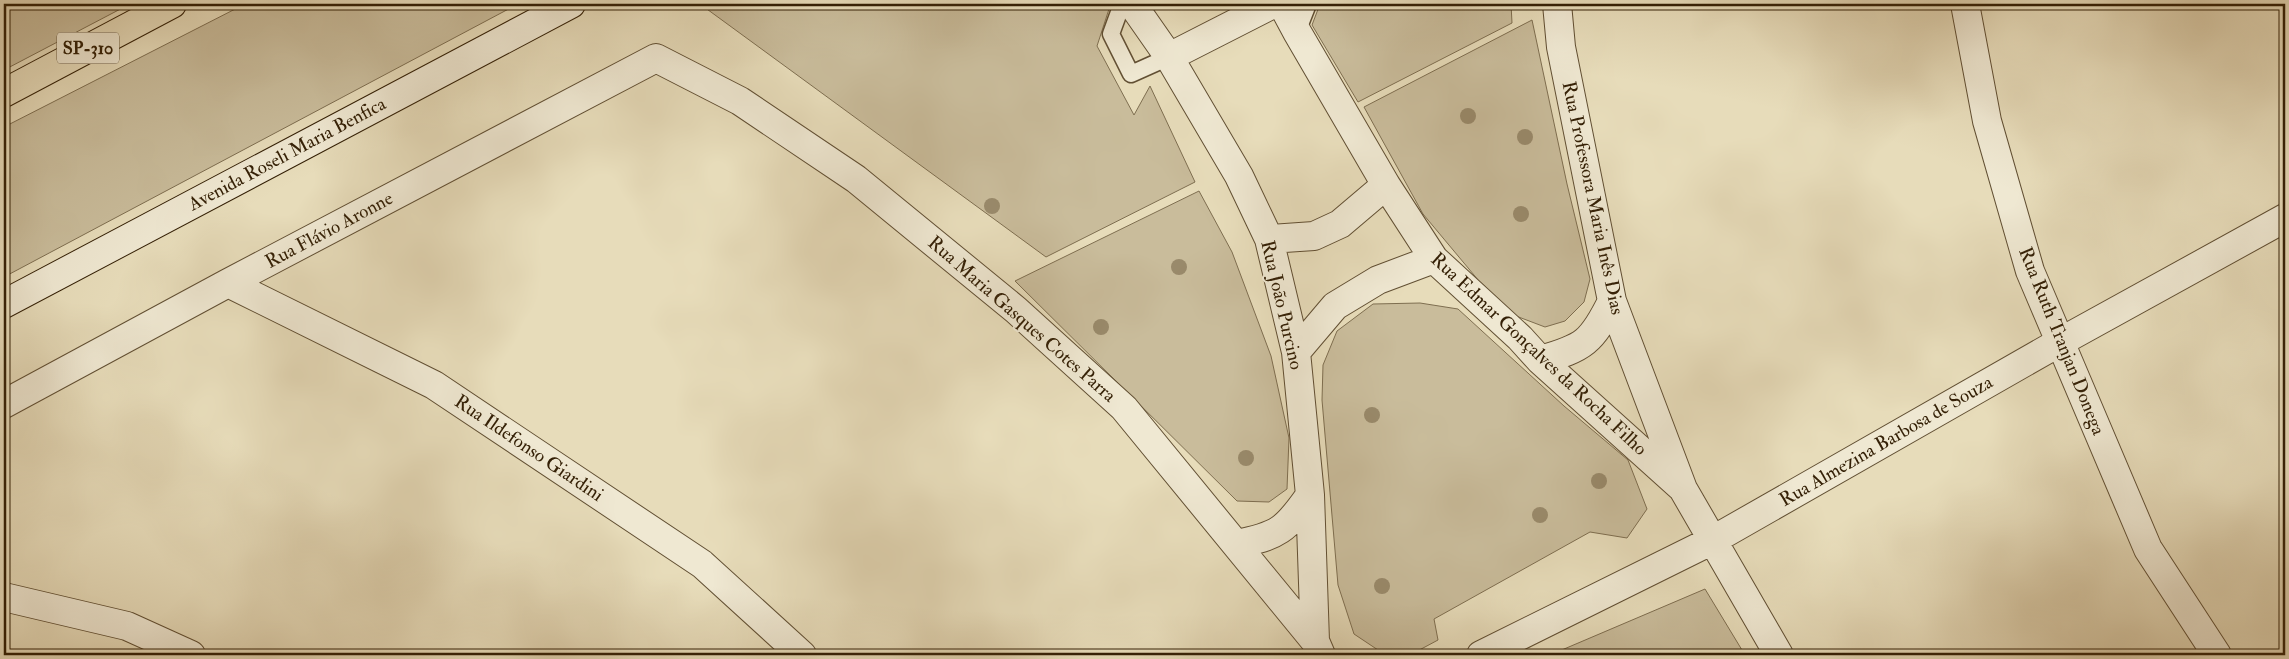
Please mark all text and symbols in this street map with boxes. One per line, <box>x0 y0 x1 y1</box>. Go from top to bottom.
road number: SP-310 <box>57 32 119 64</box>
street label: Rua Professora Maria Inês Dias <box>1557 79 1629 317</box>
street label: Avenida Roseli Maria Benfica <box>183 92 390 217</box>
street label: Rua Flávio Aronne <box>261 186 397 274</box>
street label: Rua Maria Gasques Cotes Parra <box>923 231 1121 407</box>
street label: Rua João Purcino <box>1255 238 1309 372</box>
street label: Rua Ruth Tranjan Donega <box>2013 244 2111 439</box>
street label: Rua Edmar Gonçalves da Rocha Filho <box>1426 247 1652 461</box>
street label: Rua Almezina Barbosa de Souza <box>1775 370 1997 512</box>
street label: Rua Ildefonso Giardini <box>450 389 608 507</box>

